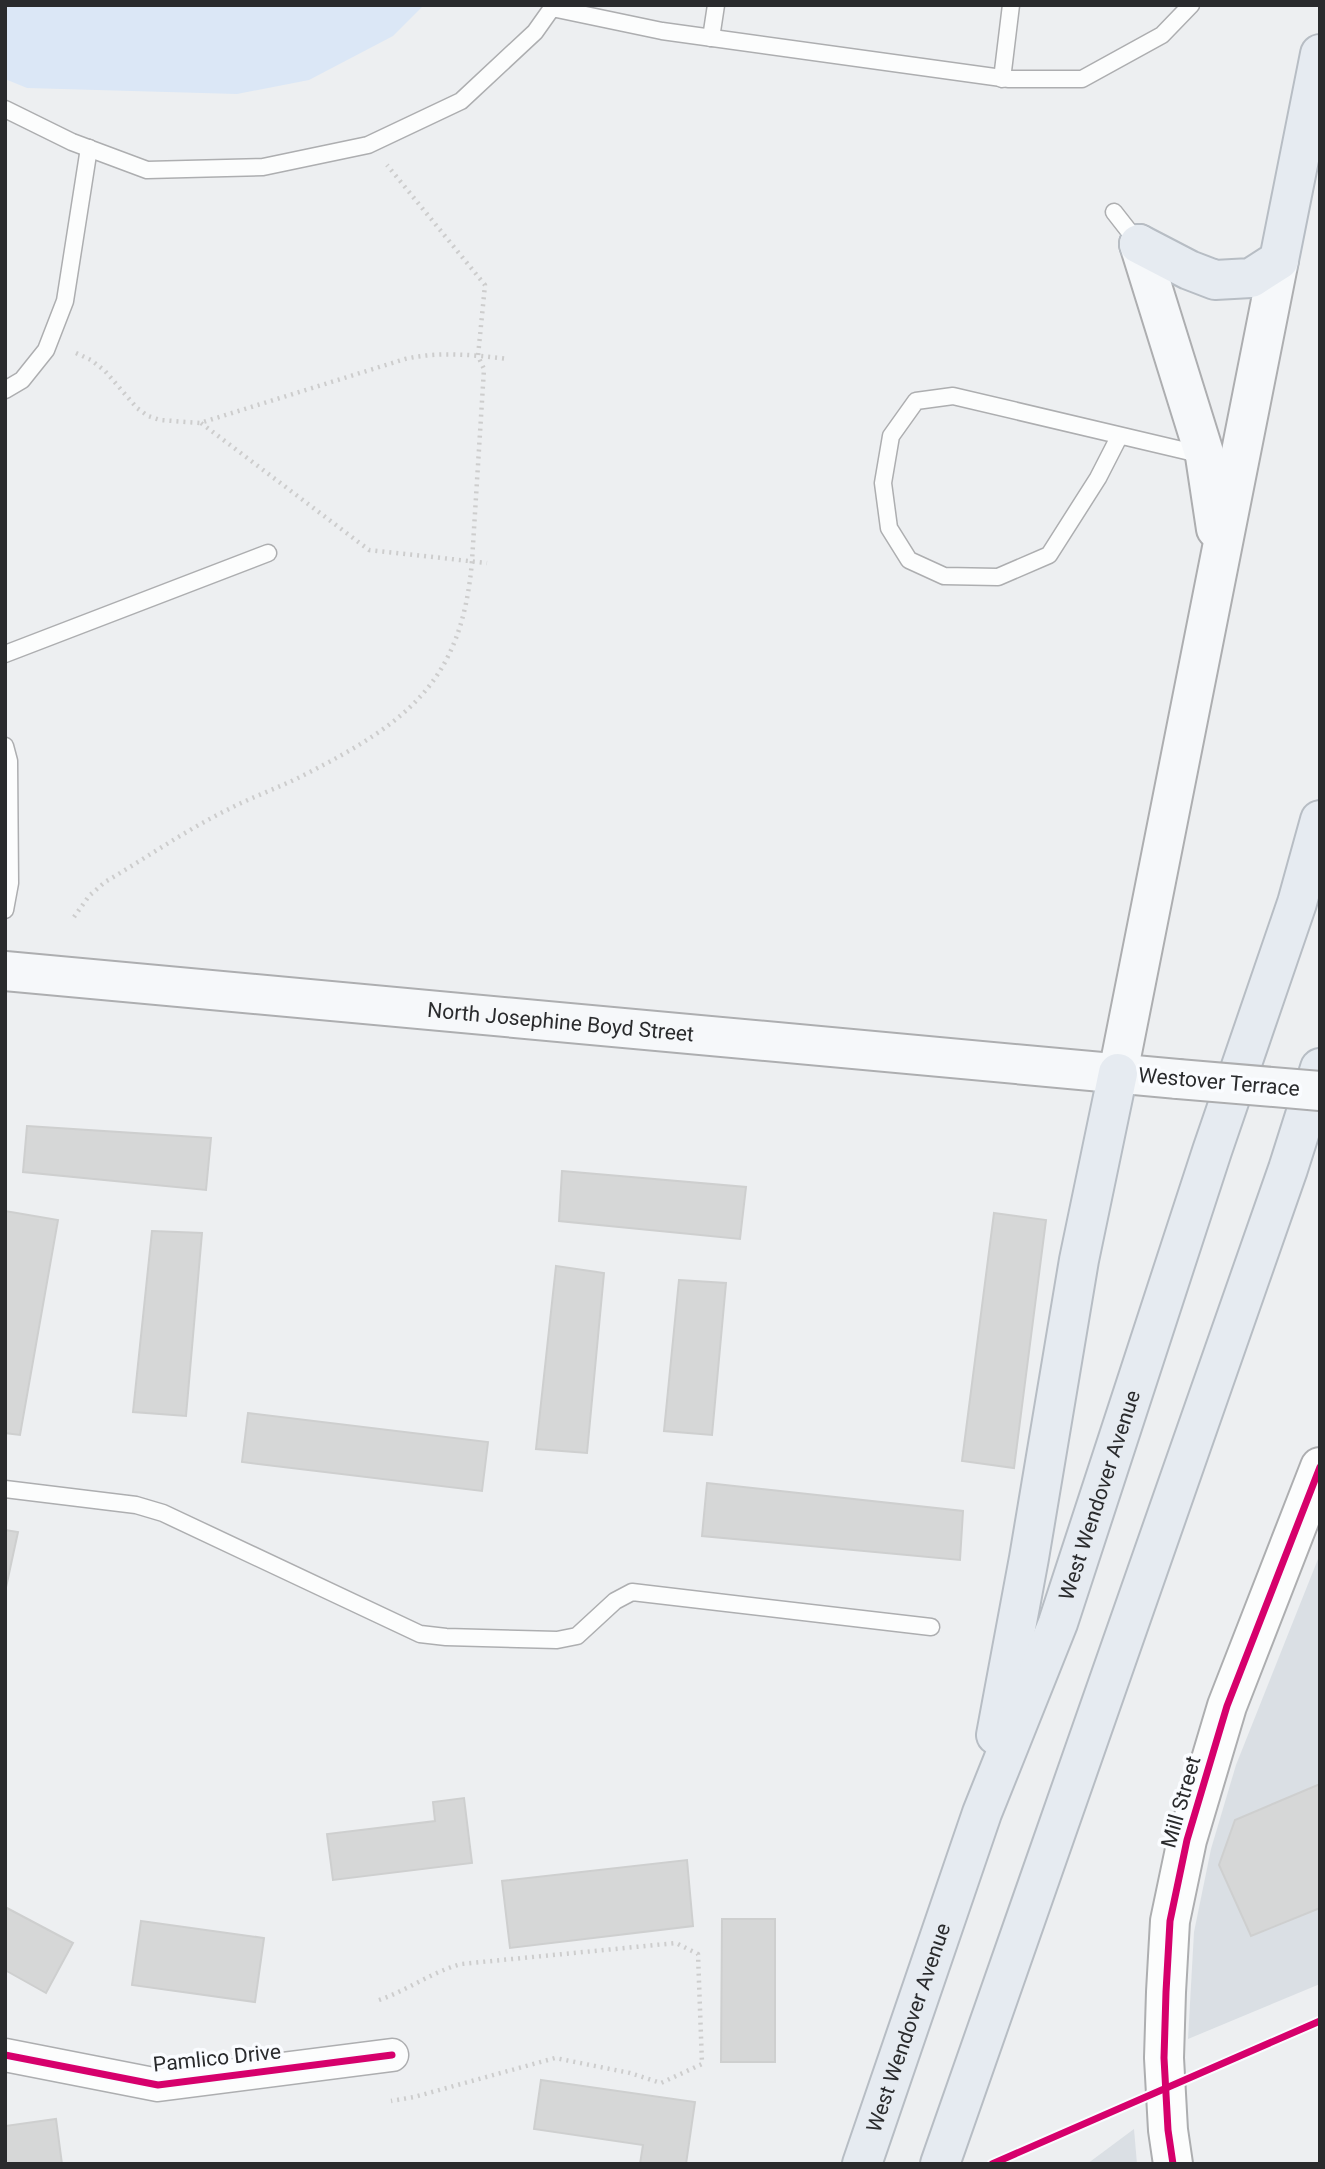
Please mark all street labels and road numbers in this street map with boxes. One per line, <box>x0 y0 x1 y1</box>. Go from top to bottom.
street label: North Josephine Boyd Street <box>426 998 695 1046</box>
street label: Westover Terrace <box>1137 1063 1301 1101</box>
street label: West Wendover Avenue <box>1054 1387 1145 1603</box>
street label: Mill Street <box>1156 1753 1206 1851</box>
street label: West Wendover Avenue <box>862 1920 955 2135</box>
street label: Pamlico Drive <box>152 2039 282 2077</box>

